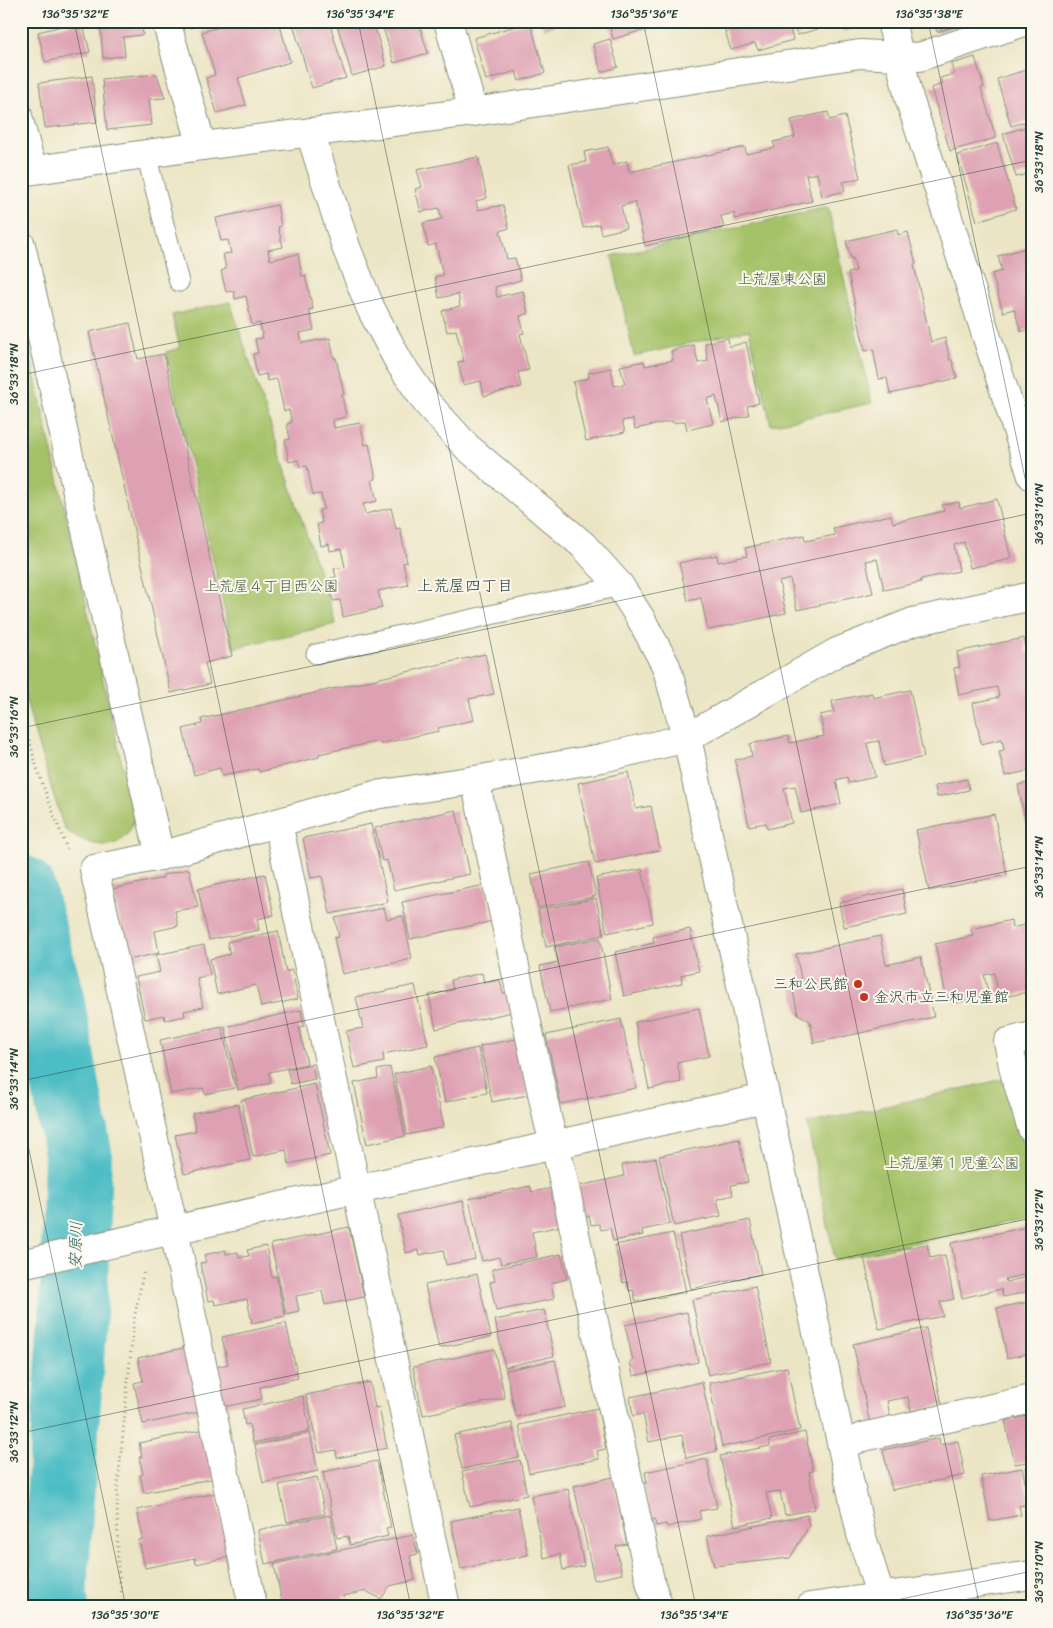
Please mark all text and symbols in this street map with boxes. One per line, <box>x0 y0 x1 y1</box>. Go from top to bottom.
text: 136°35'32"E <box>41 3 110 25</box>
text: 136°35'34"E <box>326 3 395 25</box>
text: 136°35'36"E <box>610 3 679 25</box>
text: 136°35'38"E <box>895 3 964 25</box>
text: 36°33'18"N <box>1028 130 1050 193</box>
park label: 上荒屋東公園 <box>737 266 827 292</box>
text: 36°33'18"N <box>3 342 25 405</box>
text: 36°33'16"N <box>1028 483 1050 545</box>
district label: 上荒屋四丁目 <box>417 571 513 600</box>
park label: 上荒屋４丁目西公園 <box>203 573 339 599</box>
text: 36°33'16"N <box>3 696 25 758</box>
text: 36°33'14"N <box>1028 835 1050 898</box>
place label: 三和公民館 <box>773 971 848 997</box>
marker: 三和公民館 <box>852 978 864 990</box>
place label: 金沢市立三和児童館 <box>874 984 1009 1010</box>
marker: 金沢市立三和児童館 <box>858 991 870 1003</box>
text: 36°33'14"N <box>3 1047 25 1110</box>
park label: 上荒屋第１児童公園 <box>884 1150 1020 1176</box>
text: 36°33'12"N <box>1028 1189 1050 1251</box>
water label: 安原川 <box>61 1221 90 1269</box>
text: 36°33'12"N <box>3 1401 25 1463</box>
text: 36°33'10"N <box>1028 1540 1050 1603</box>
text: 136°35'30"E <box>91 1604 160 1626</box>
text: 136°35'32"E <box>376 1604 445 1626</box>
text: 136°35'34"E <box>660 1604 729 1626</box>
text: 136°35'36"E <box>945 1604 1014 1626</box>

